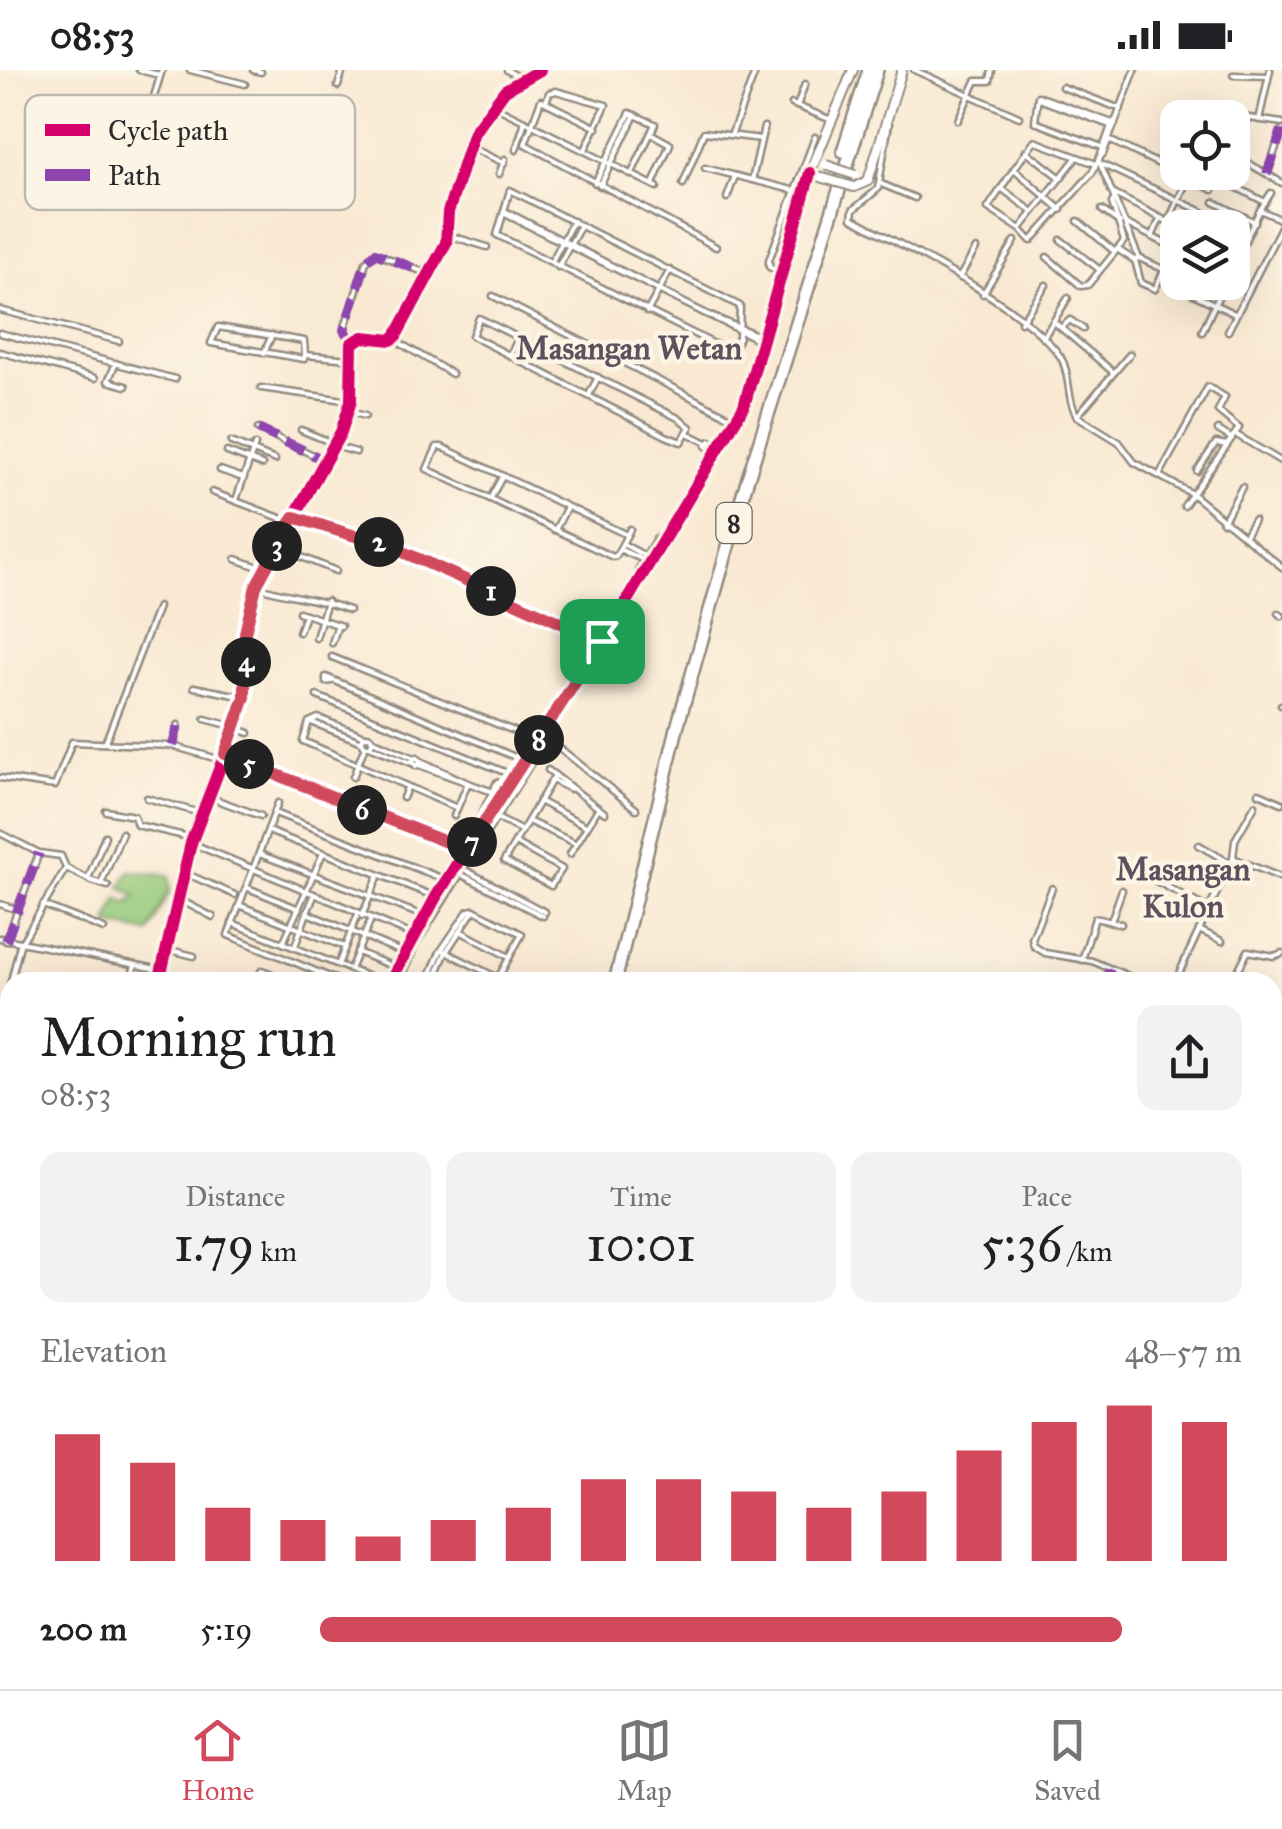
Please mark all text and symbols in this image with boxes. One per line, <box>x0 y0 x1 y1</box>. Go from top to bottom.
text: 08:53 <box>50 12 135 58</box>
legend <box>25 95 355 210</box>
map controls <box>1160 100 1250 300</box>
button: locate <box>1160 100 1250 190</box>
text: Cycle path <box>108 113 229 148</box>
text: Path <box>108 158 161 193</box>
button: layers <box>1160 210 1250 300</box>
district label: Masangan Wetan <box>516 329 743 368</box>
road number: 8 <box>716 503 752 543</box>
pin: 2 <box>354 517 404 567</box>
pin: 3 <box>252 521 302 571</box>
text: 2 <box>372 524 386 559</box>
text: 3 <box>271 528 283 563</box>
pin: 1 <box>466 566 516 616</box>
text: 1 <box>485 573 497 608</box>
pin <box>560 599 645 684</box>
icon: arrive <box>575 614 630 669</box>
pin: 4 <box>221 637 271 687</box>
text: 4 <box>238 644 254 679</box>
pin: 8 <box>514 715 564 765</box>
text: 8 <box>532 722 546 757</box>
pin: 5 <box>224 739 274 789</box>
text: 5 <box>242 746 256 781</box>
pin: 6 <box>337 785 387 835</box>
text: 6 <box>355 792 369 827</box>
pin: 7 <box>447 817 497 867</box>
text: 7 <box>465 824 479 859</box>
district label: Masangan Kulon <box>1116 850 1251 926</box>
text: Morning run <box>40 1004 337 1071</box>
button: share <box>1137 1005 1242 1110</box>
text: 08:53 <box>40 1075 111 1114</box>
text: Distance <box>185 1179 286 1214</box>
text: Time <box>610 1179 672 1214</box>
text: Pace <box>1021 1179 1072 1214</box>
text: 1.79 <box>174 1214 254 1275</box>
text: 10:01 <box>586 1214 696 1275</box>
text: 5:36 <box>981 1214 1062 1275</box>
text: km <box>254 1234 297 1269</box>
text: /km <box>1062 1234 1112 1269</box>
text: Elevation <box>40 1332 167 1371</box>
text: 48–57 m <box>1125 1332 1242 1371</box>
text: 200 m <box>40 1610 127 1649</box>
text: 5:19 <box>200 1610 253 1649</box>
tab: Home <box>181 1713 254 1808</box>
tab: Map <box>617 1713 672 1808</box>
tab: Saved <box>1034 1713 1101 1808</box>

